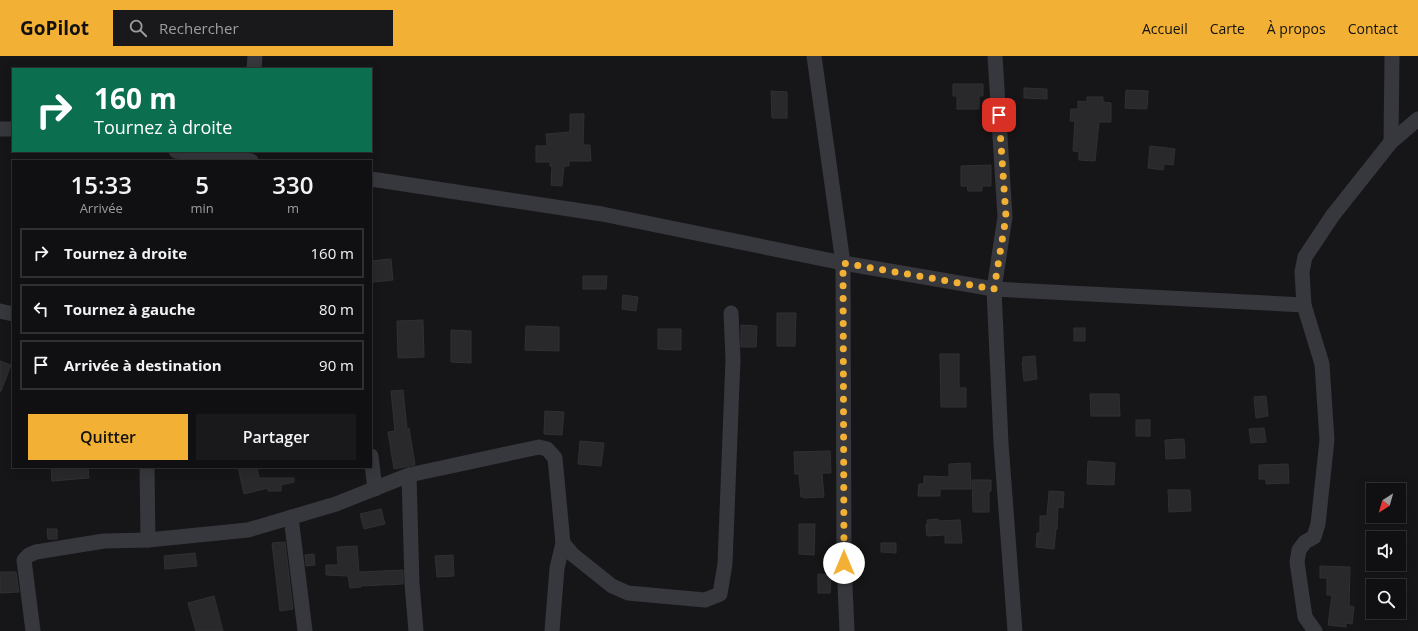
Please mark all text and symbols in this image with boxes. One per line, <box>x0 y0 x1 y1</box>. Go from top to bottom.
search box <box>113 10 393 46</box>
text: GoPilot <box>20 15 89 41</box>
icon: search <box>127 17 149 39</box>
text: Rechercher <box>159 18 239 38</box>
text: Accueil <box>1142 19 1188 38</box>
text: Carte <box>1210 19 1245 38</box>
text: À propos <box>1267 19 1326 38</box>
text: Contact <box>1348 19 1398 38</box>
text: 160 m <box>94 79 177 117</box>
icon: right <box>28 84 80 136</box>
pin <box>982 98 1016 132</box>
icon: arrive <box>988 104 1010 126</box>
text: Tournez à droite <box>94 115 232 139</box>
text: 15:33 <box>71 168 132 201</box>
text: 5 <box>195 168 209 201</box>
text: 330 <box>272 168 313 201</box>
text: Arrivée <box>80 199 123 217</box>
text: min <box>191 199 214 217</box>
text: m <box>287 199 299 217</box>
icon: right <box>30 242 52 264</box>
text: Tournez à droite <box>64 243 187 263</box>
text: 160 m <box>310 243 354 263</box>
icon: left <box>30 298 52 320</box>
text: Tournez à gauche <box>64 299 195 319</box>
text: 80 m <box>319 299 354 319</box>
icon: arrive <box>30 354 52 376</box>
text: Arrivée à destination <box>64 355 222 375</box>
text: 90 m <box>319 355 354 375</box>
button: Quitter <box>28 414 188 460</box>
button: Partager <box>196 414 356 460</box>
north arrow <box>1366 483 1406 523</box>
map controls <box>1366 483 1406 619</box>
button: sound <box>1366 531 1406 571</box>
position arrow <box>823 542 865 584</box>
button: search <box>1366 579 1406 619</box>

